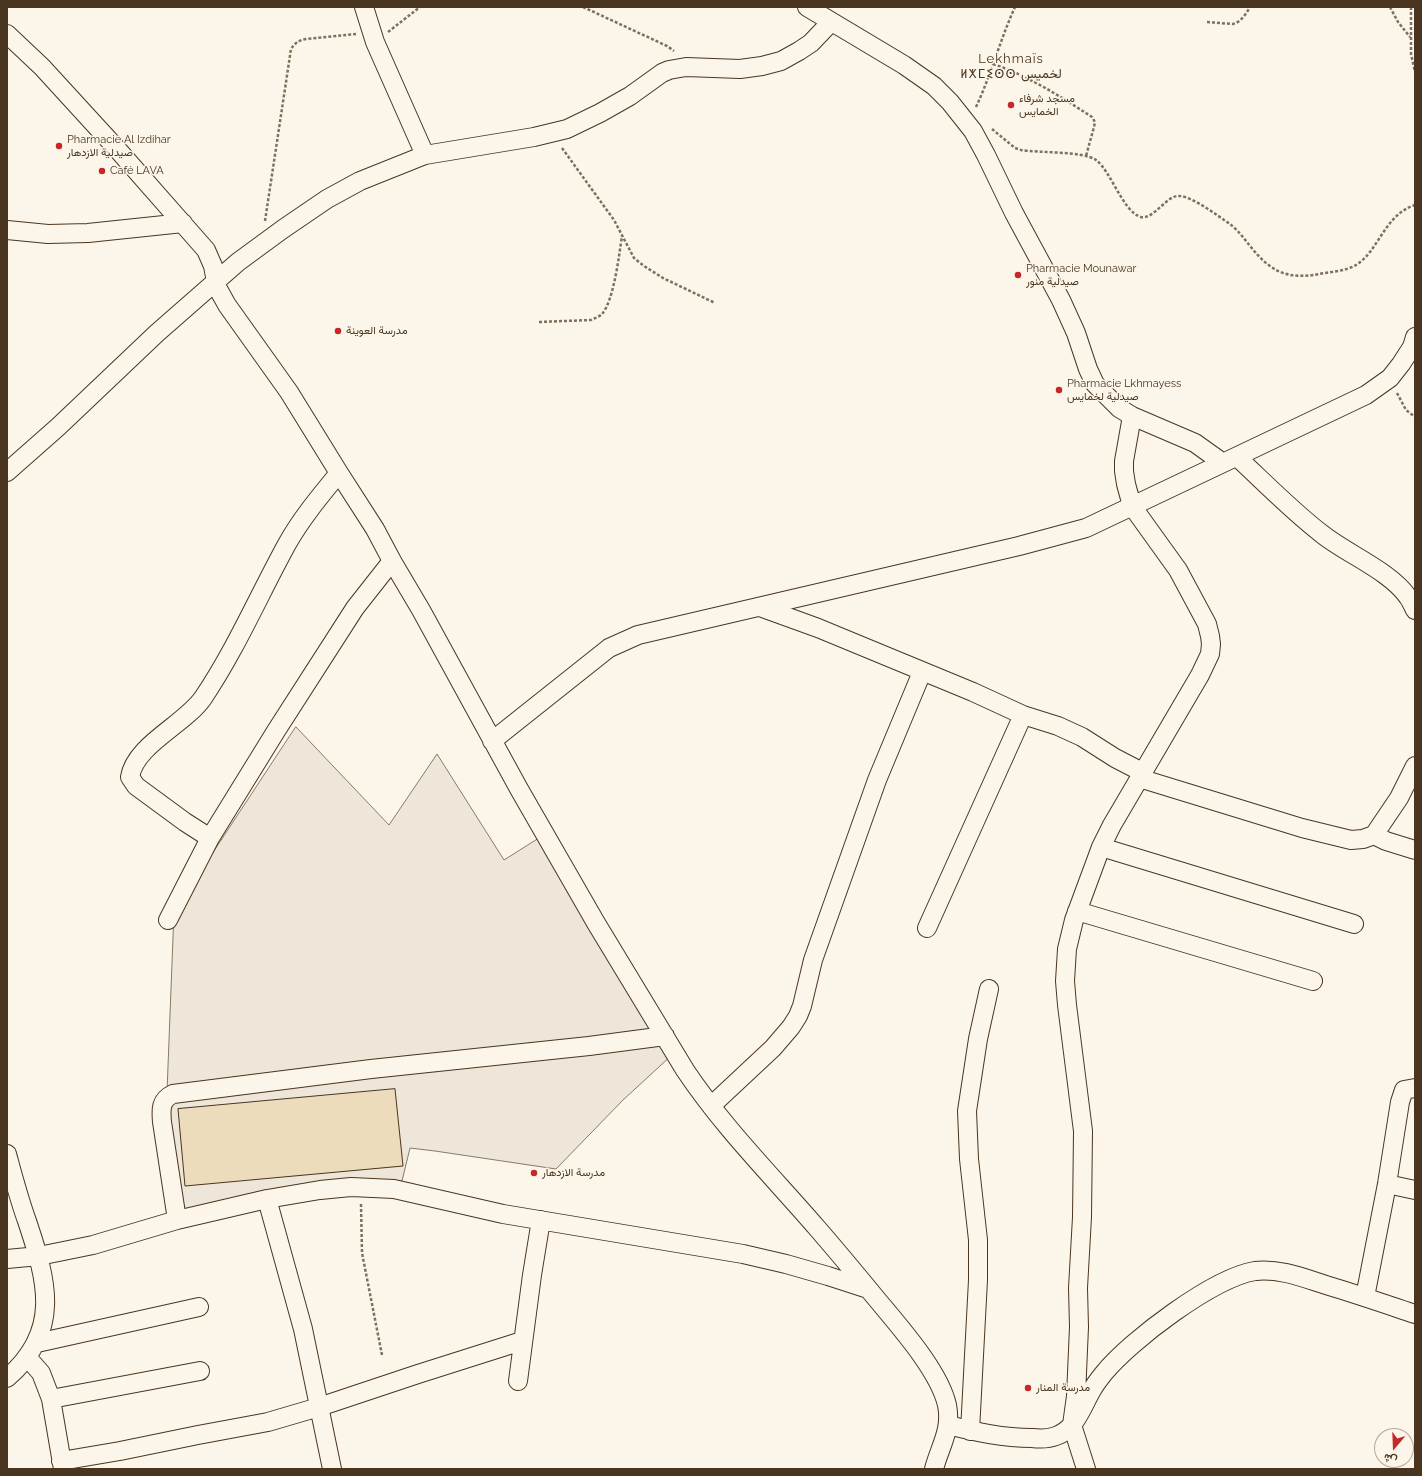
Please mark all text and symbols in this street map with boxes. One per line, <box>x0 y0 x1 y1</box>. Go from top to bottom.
district label: Lekhmaïs ⵍⵅⵎⵉⵙⵙ لخميس <box>964 51 1058 82</box>
place label: مسجد شرفاء الخمايس <box>1019 92 1075 118</box>
marker: مسجد شرفاء الخمايس <box>1006 100 1016 110</box>
place label: Pharmacie Al Izdihar صيدلية الازدهار <box>67 133 171 159</box>
marker: Pharmacie Al Izdihar صيدلية الازدهار <box>54 141 64 151</box>
place label: Café LAVA <box>110 164 164 178</box>
marker: Café LAVA <box>97 166 107 176</box>
place label: Pharmacie Mounawar صيدلية منور <box>1026 262 1136 288</box>
marker: Pharmacie Mounawar صيدلية منور <box>1013 270 1023 280</box>
place label: مدرسة العوينة <box>346 324 408 338</box>
marker: مدرسة العوينة <box>333 326 343 336</box>
place label: Pharmacie Lkhmayess صيدلية لخمايس <box>1067 377 1181 403</box>
marker: Pharmacie Lkhmayess صيدلية لخمايس <box>1054 385 1064 395</box>
place label: مدرسة الازدهار <box>542 1166 605 1180</box>
marker: مدرسة الازدهار <box>529 1168 539 1178</box>
place label: مدرسة المنار <box>1036 1381 1090 1395</box>
marker: مدرسة المنار <box>1023 1383 1033 1393</box>
north arrow <box>1374 1428 1414 1468</box>
text: ش <box>1382 1451 1399 1467</box>

